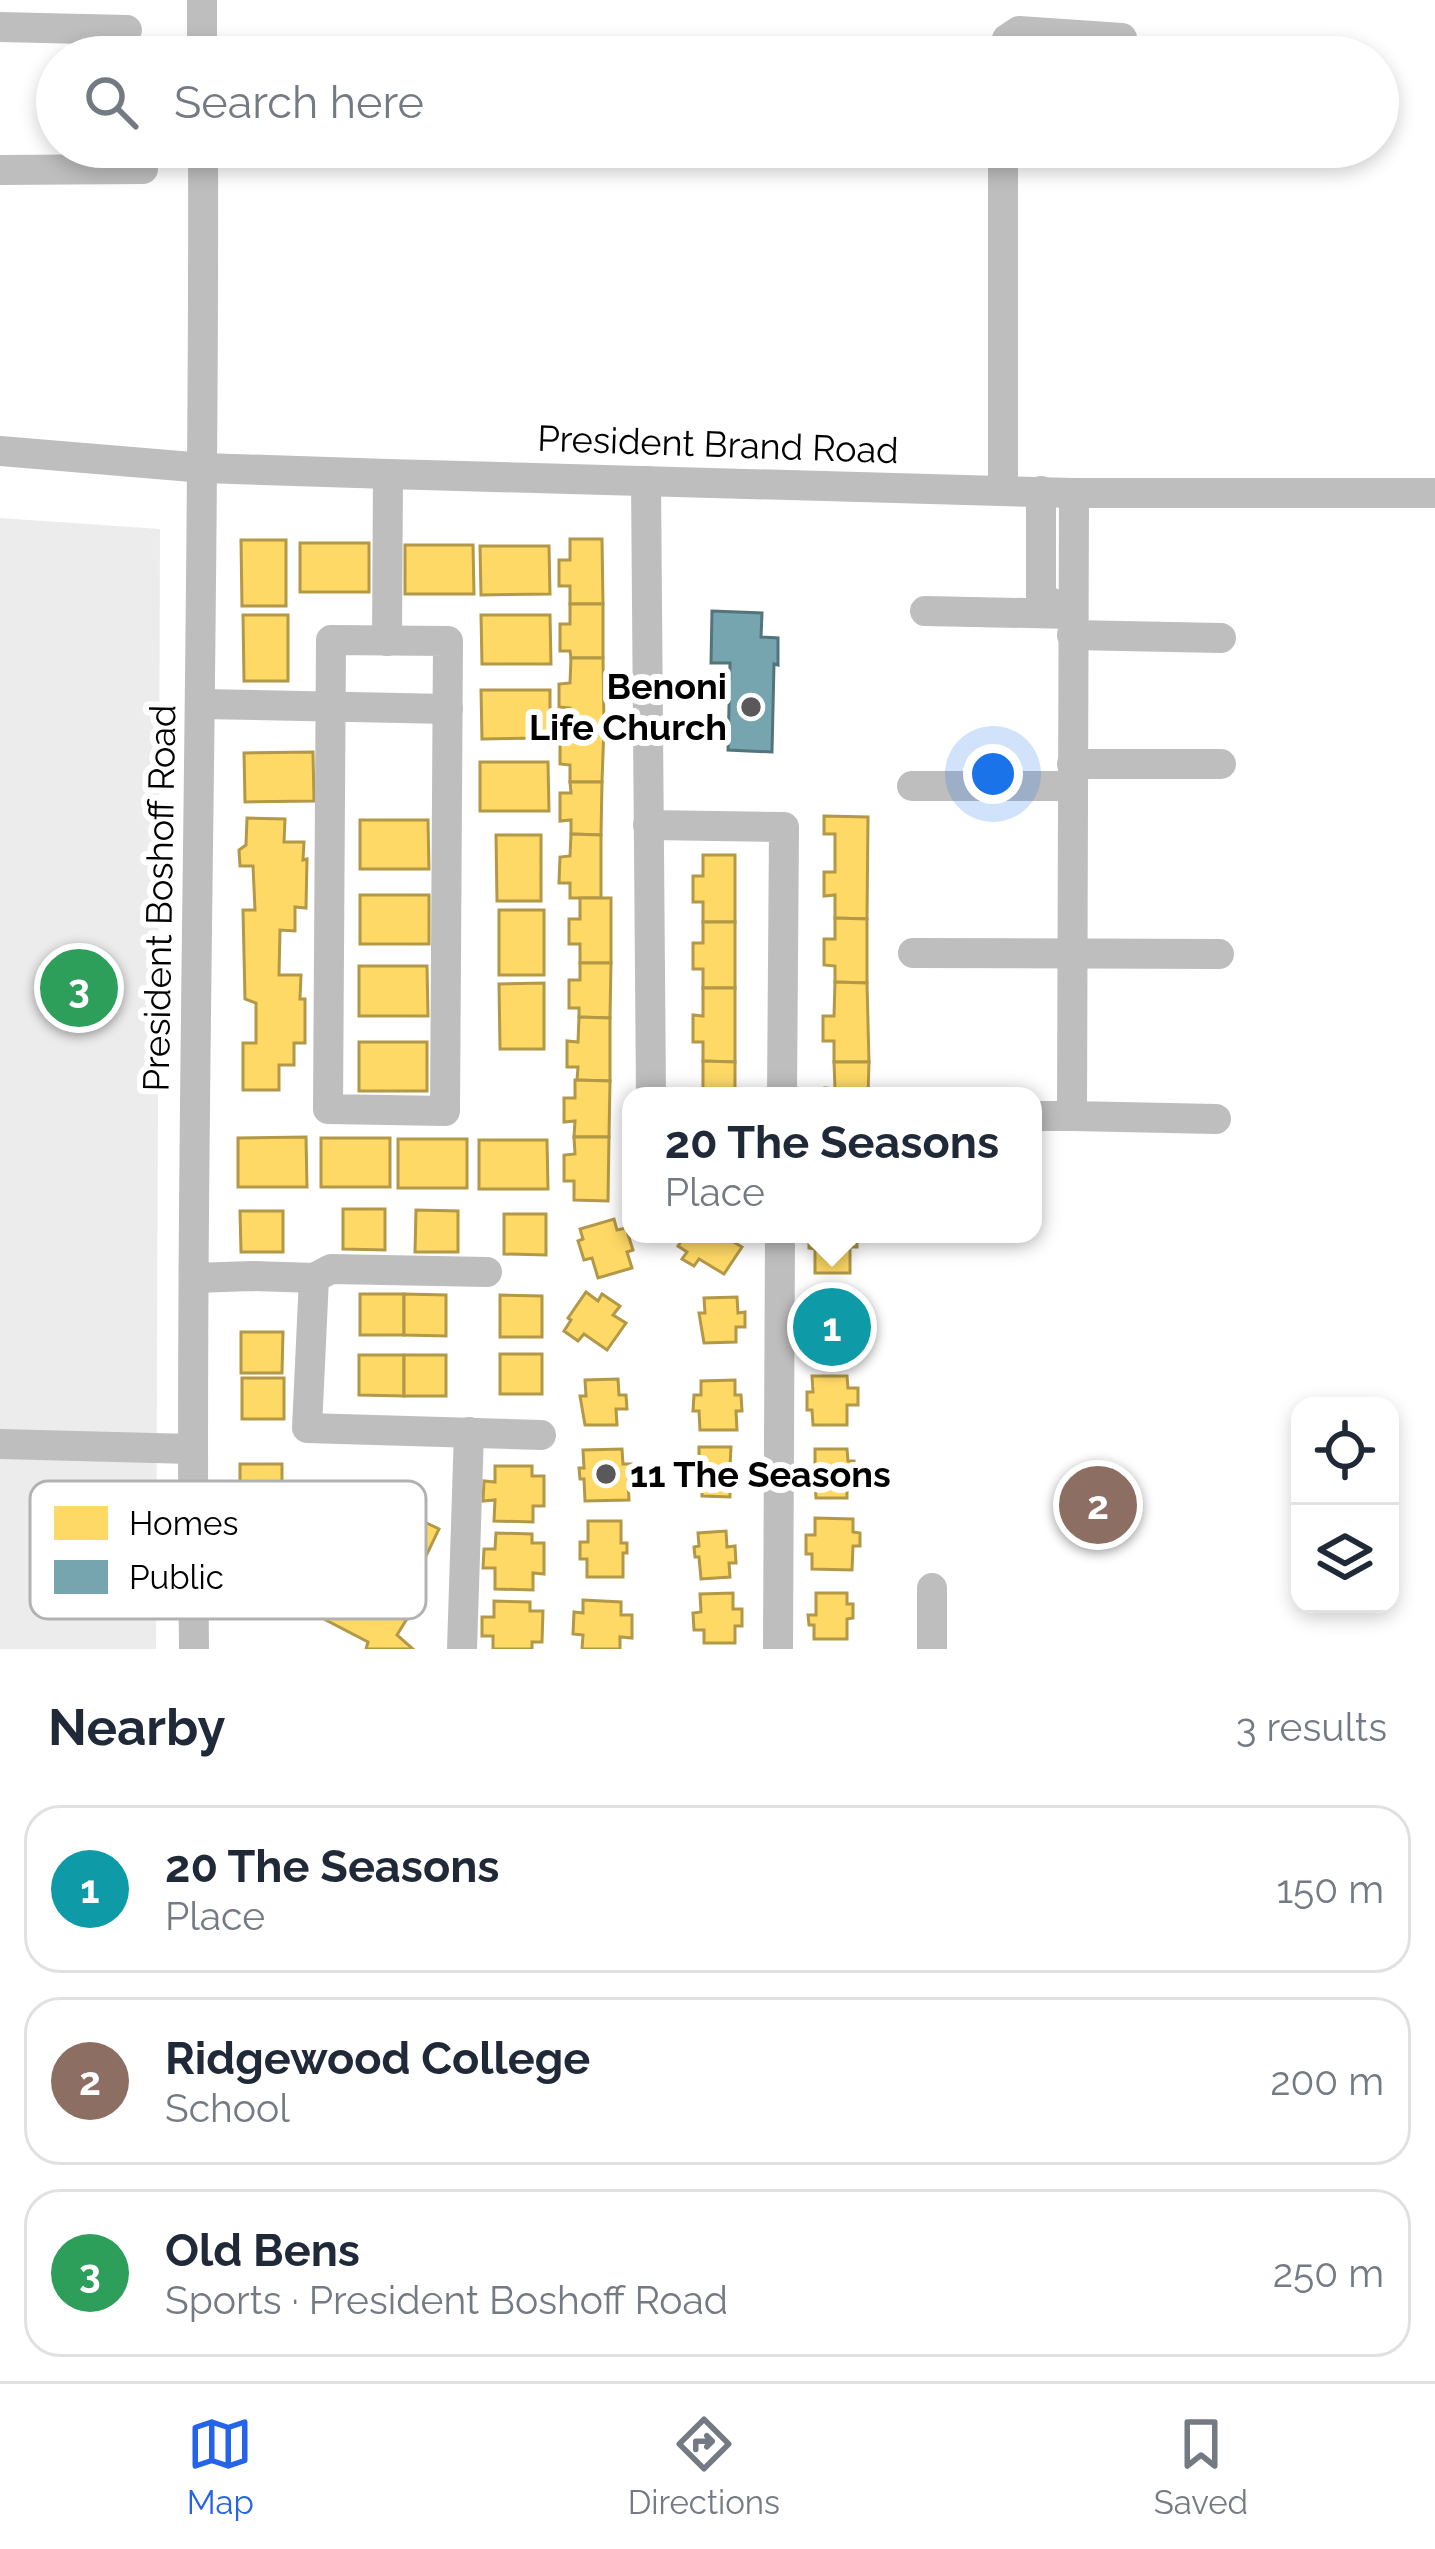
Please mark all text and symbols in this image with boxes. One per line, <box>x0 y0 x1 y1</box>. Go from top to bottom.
search box <box>36 36 1399 168</box>
icon: search <box>78 69 144 135</box>
text: Search here <box>174 76 424 129</box>
street label: President Brand Road <box>537 417 899 471</box>
place label: Benoni Life Church <box>529 665 727 748</box>
marker: Benoni Life Church <box>738 694 764 720</box>
street label: President Boshoff Road <box>135 704 183 1092</box>
your location <box>963 744 1023 804</box>
pin: 3 <box>40 943 118 1033</box>
popup <box>622 1087 1042 1243</box>
text: 20 The Seasons <box>665 1116 999 1169</box>
text: Place <box>665 1169 765 1215</box>
pin: 1 <box>793 1282 871 1372</box>
map controls <box>1291 1397 1399 1613</box>
button: locate <box>1291 1397 1399 1505</box>
place label: 11 The Seasons <box>630 1453 891 1495</box>
pin: 2 <box>1059 1460 1137 1550</box>
marker: 11 The Seasons <box>593 1461 619 1487</box>
legend <box>30 1481 426 1619</box>
text: Homes <box>129 1504 238 1543</box>
button: layers <box>1291 1505 1399 1613</box>
text: Public <box>129 1558 224 1597</box>
text: Nearby <box>48 1697 225 1757</box>
text: 3 results <box>1236 1704 1387 1750</box>
text: 20 The Seasons <box>165 1840 500 1893</box>
text: 1 <box>80 1866 100 1912</box>
text: 150 m <box>1276 1866 1384 1912</box>
text: Place <box>165 1893 265 1939</box>
text: Ridgewood College <box>165 2032 590 2085</box>
text: 2 <box>79 2058 101 2104</box>
text: 200 m <box>1270 2058 1384 2104</box>
text: School <box>165 2085 290 2131</box>
text: Old Bens <box>165 2224 360 2277</box>
text: 3 <box>79 2250 101 2296</box>
text: 250 m <box>1273 2250 1384 2296</box>
text: Sports · President Boshoff Road <box>165 2277 728 2323</box>
tab: Map <box>187 2411 254 2522</box>
tab: Directions <box>628 2411 780 2522</box>
tab: Saved <box>1154 2411 1248 2522</box>

